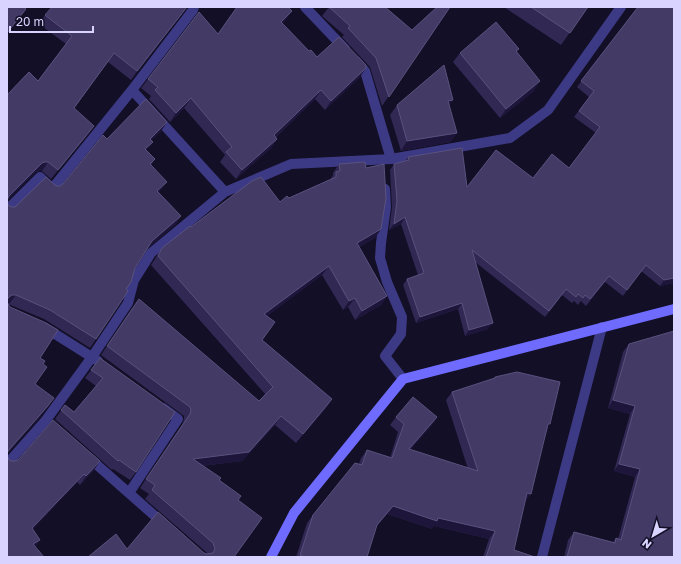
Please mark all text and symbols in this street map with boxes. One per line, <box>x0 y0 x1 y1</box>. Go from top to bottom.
scale bar <box>10 8 93 34</box>
text: 20 m <box>16 14 44 29</box>
north arrow <box>633 516 673 556</box>
text: N <box>639 537 654 552</box>

